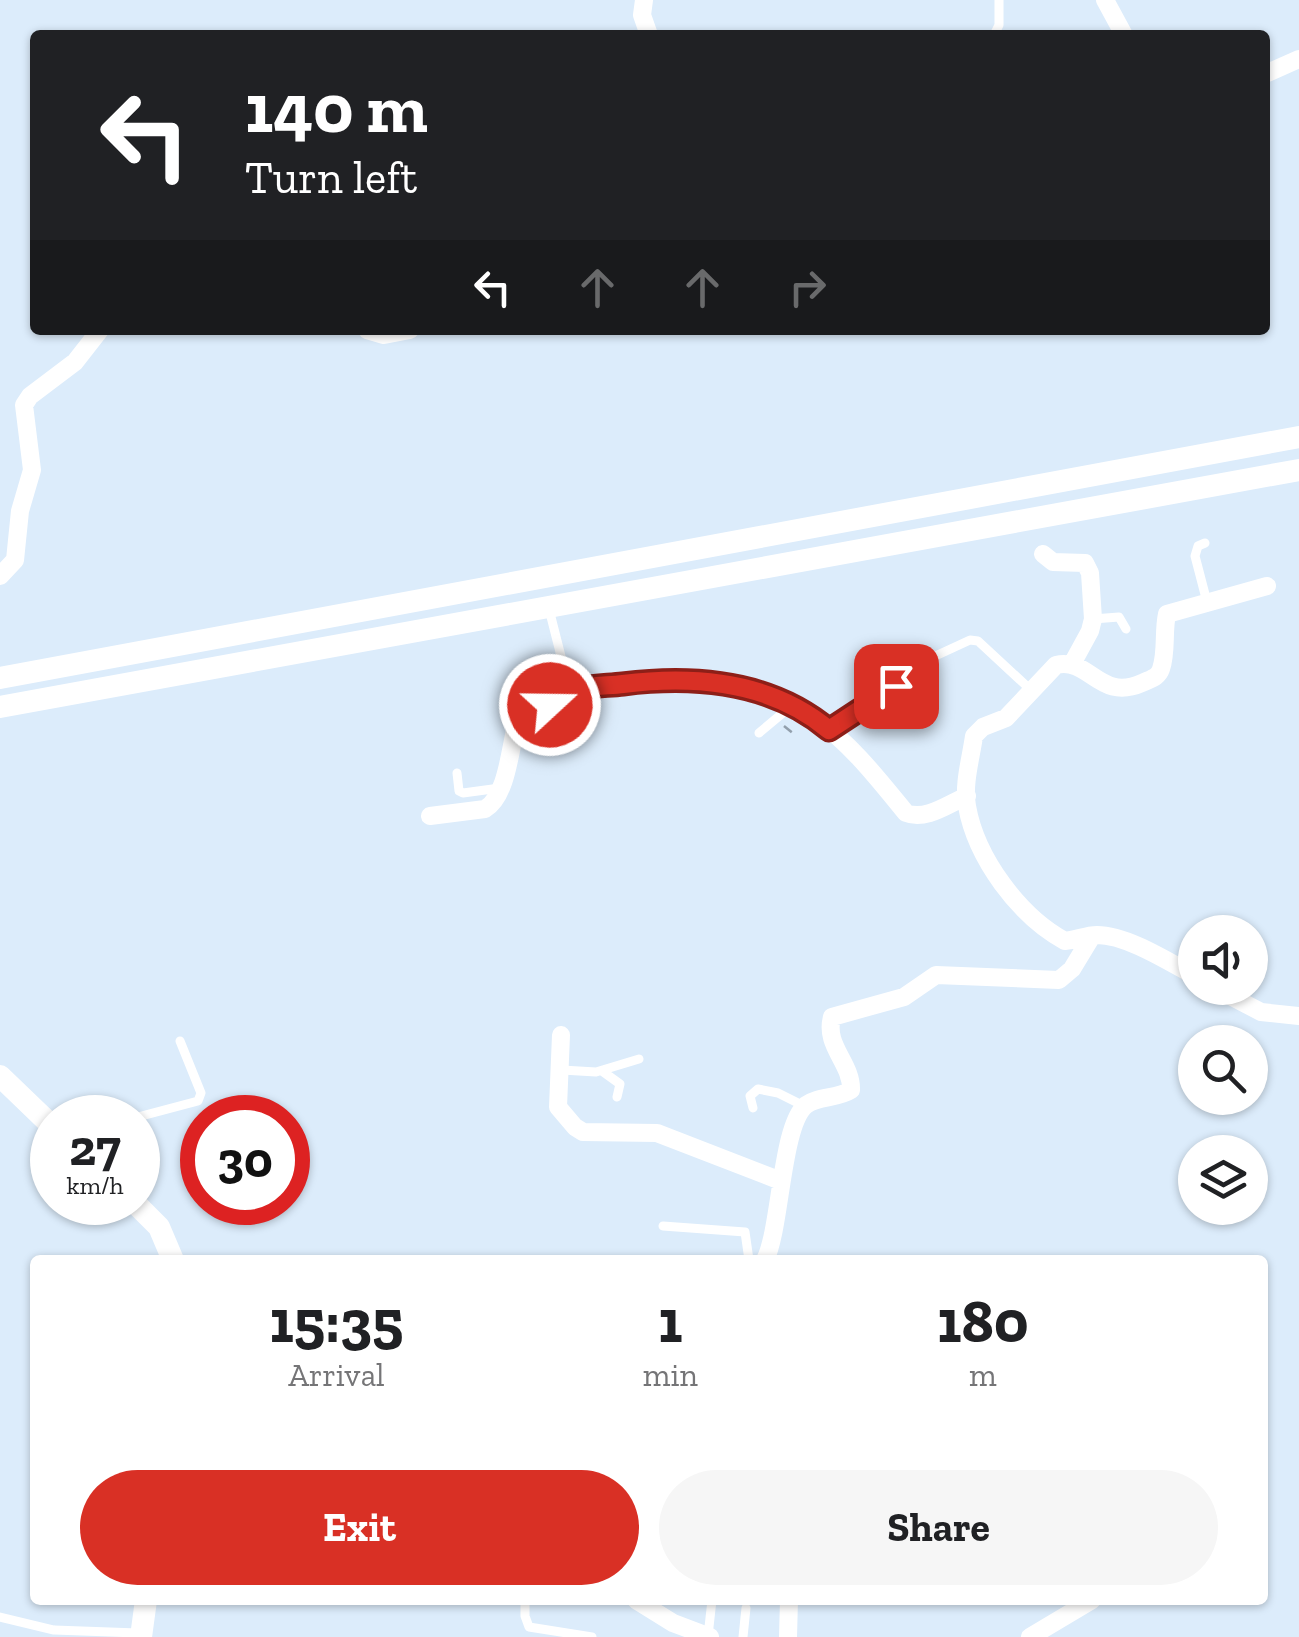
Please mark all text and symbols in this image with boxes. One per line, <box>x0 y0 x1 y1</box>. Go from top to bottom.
text: 140 m <box>245 66 428 150</box>
icon: left <box>80 70 210 200</box>
text: Turn left <box>245 151 417 205</box>
icon: left <box>465 260 520 315</box>
icon: ahead <box>570 260 625 315</box>
icon: ahead <box>675 260 730 315</box>
icon: right <box>780 260 835 315</box>
pin <box>854 644 939 729</box>
position arrow <box>498 653 602 757</box>
icon: arrive <box>869 659 924 714</box>
map controls <box>1178 915 1268 1225</box>
button: sound <box>1178 915 1268 1005</box>
button: search <box>1178 1025 1268 1115</box>
speed limit sign: 30 <box>180 1095 310 1225</box>
text: 27 <box>69 1118 121 1178</box>
button: layers <box>1178 1135 1268 1225</box>
text: km/h <box>66 1170 124 1200</box>
text: 15:35 <box>270 1285 403 1357</box>
text: 1 <box>658 1285 682 1357</box>
text: 180 <box>937 1285 1028 1357</box>
text: Arrival <box>288 1356 385 1394</box>
text: min <box>643 1356 698 1394</box>
text: m <box>969 1356 997 1394</box>
button: Exit <box>80 1470 639 1585</box>
button: Share <box>659 1470 1218 1585</box>

